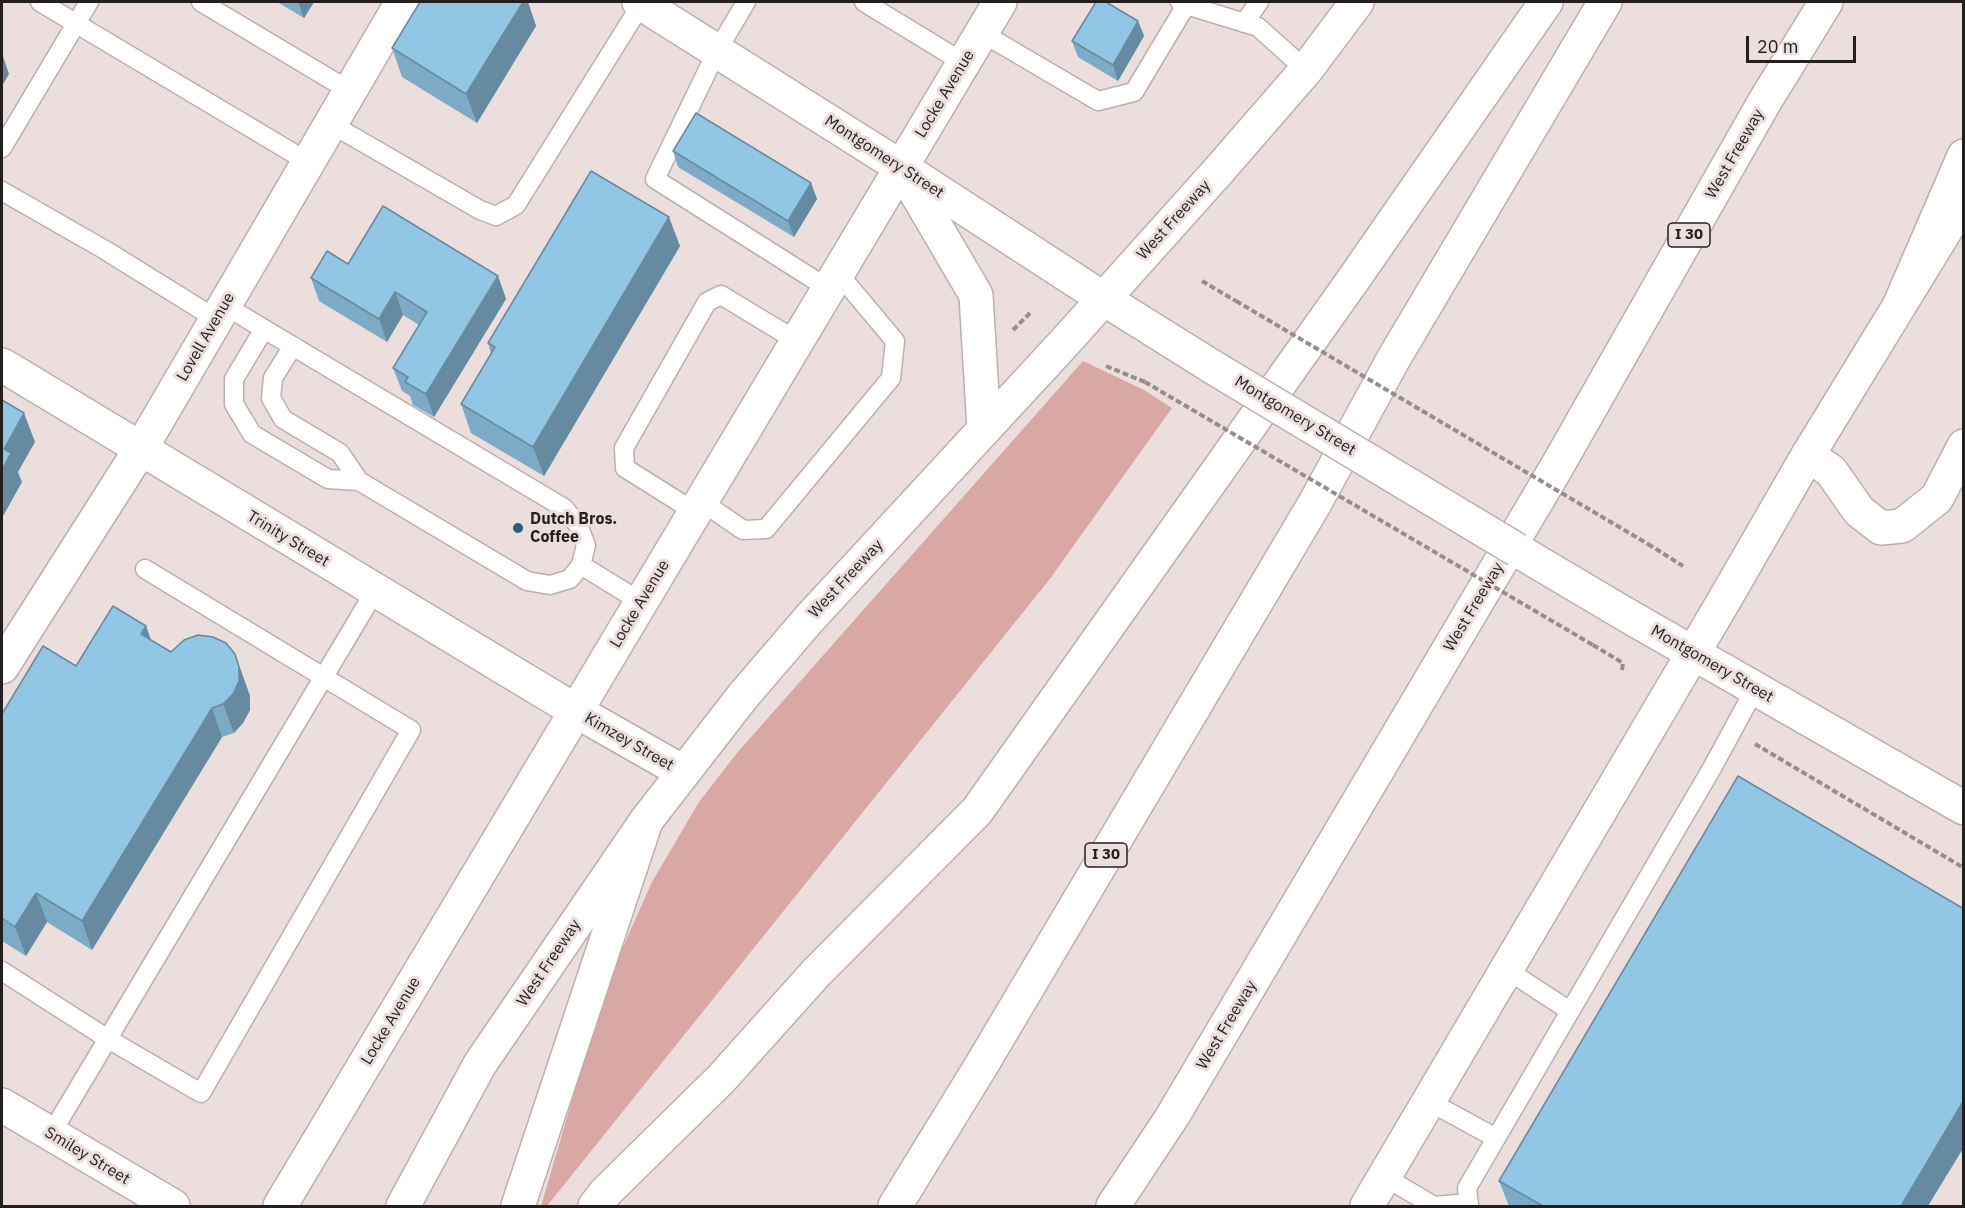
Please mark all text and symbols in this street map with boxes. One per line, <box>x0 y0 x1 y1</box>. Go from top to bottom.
scale bar <box>1749 24 1858 62</box>
text: 20 m <box>1757 35 1799 58</box>
street label: Locke Avenue <box>911 47 979 141</box>
street label: West Freeway <box>1702 106 1768 202</box>
street label: Montgomery Street <box>821 111 947 203</box>
street label: West Freeway <box>1133 176 1215 264</box>
road number: I 30 <box>1668 223 1710 247</box>
street label: Lovell Avenue <box>173 289 239 385</box>
street label: Montgomery Street <box>1231 372 1359 460</box>
street label: Trinity Street <box>243 507 333 571</box>
place label: Dutch Bros. Coffee <box>530 509 617 547</box>
marker: Dutch Bros. Coffee <box>511 521 525 535</box>
street label: West Freeway <box>805 536 887 622</box>
street label: Locke Avenue <box>606 557 674 651</box>
street label: West Freeway <box>1440 559 1508 655</box>
street label: Montgomery Street <box>1647 621 1777 707</box>
street label: Kimzey Street <box>581 709 677 775</box>
road number: I 30 <box>1085 843 1127 867</box>
street label: West Freeway <box>513 916 585 1010</box>
street label: Locke Avenue <box>357 974 425 1068</box>
street label: West Freeway <box>1193 977 1261 1073</box>
street label: Smiley Street <box>41 1123 133 1189</box>

